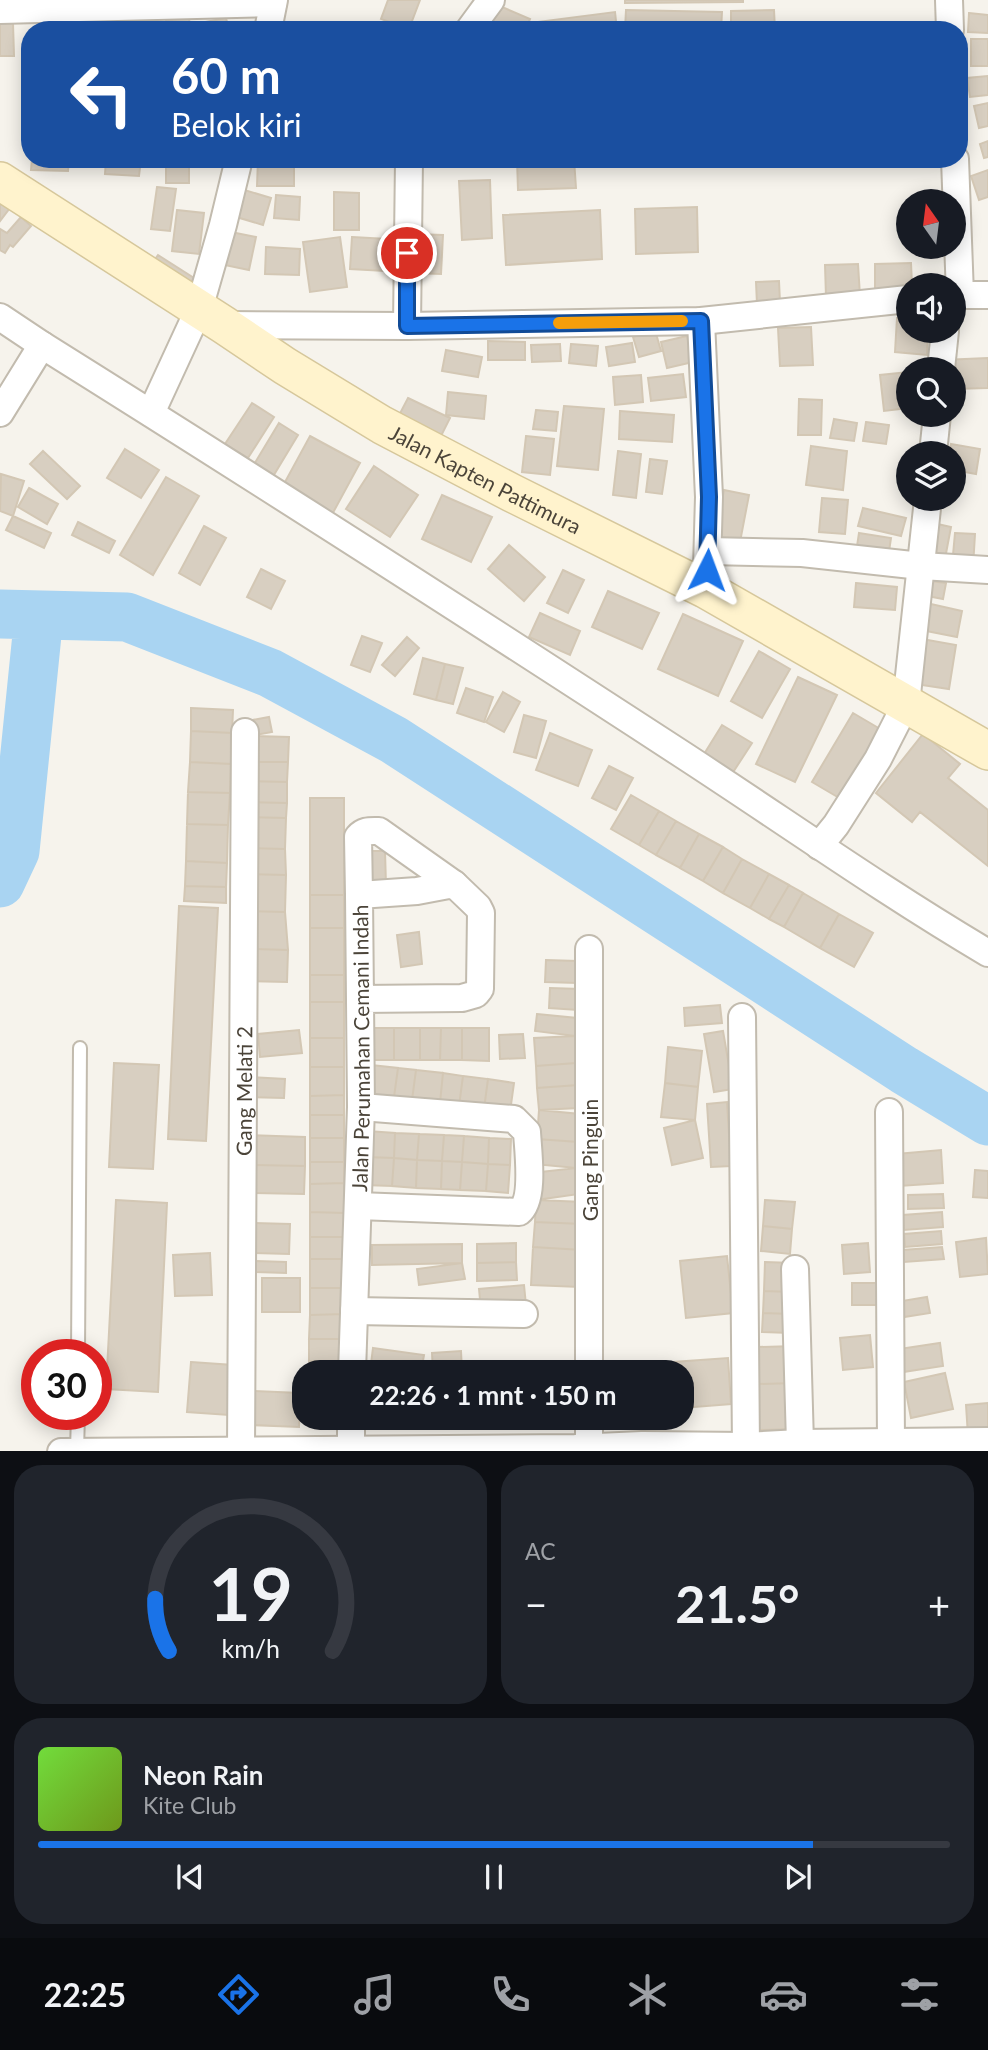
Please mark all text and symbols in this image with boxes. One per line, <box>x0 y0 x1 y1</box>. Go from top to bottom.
text: 60 m <box>171 46 281 104</box>
icon: left <box>56 49 147 140</box>
text: Belok kiri <box>171 105 302 144</box>
north arrow <box>896 189 966 259</box>
map controls <box>896 189 966 511</box>
pin <box>377 223 437 283</box>
icon: arrive <box>388 234 426 272</box>
button: sound <box>896 273 966 343</box>
button: search <box>896 357 966 427</box>
street label: Jalan Kapten Pattimura <box>386 419 586 538</box>
button: layers <box>896 441 966 511</box>
position arrow <box>670 533 744 607</box>
street label: Jalan Perumahan Cemani Indah <box>346 904 374 1192</box>
street label: Gang Melati 2 <box>230 1026 256 1156</box>
street label: Gang Pinguin <box>577 1099 602 1221</box>
speed limit sign: 30 <box>21 1339 112 1430</box>
text: 22:26 · 1 mnt · 150 m <box>369 1379 617 1411</box>
text: AC <box>525 1537 556 1565</box>
text: 19 <box>208 1549 293 1637</box>
text: 21.5° <box>675 1572 800 1634</box>
text: − <box>525 1581 547 1627</box>
text: + <box>928 1581 950 1627</box>
text: km/h <box>221 1632 280 1662</box>
text: Neon Rain <box>143 1759 263 1791</box>
text: Kite Club <box>143 1791 236 1819</box>
icon: previous <box>171 1858 209 1896</box>
icon: pause <box>475 1858 513 1896</box>
icon: next <box>779 1858 817 1896</box>
icon: directions <box>214 1970 263 2019</box>
icon: music <box>350 1970 399 2019</box>
icon: phone <box>486 1970 535 2019</box>
icon: climate <box>623 1970 672 2019</box>
icon: car <box>759 1970 808 2019</box>
icon: filters <box>895 1970 944 2019</box>
text: 22:25 <box>44 1975 126 2014</box>

